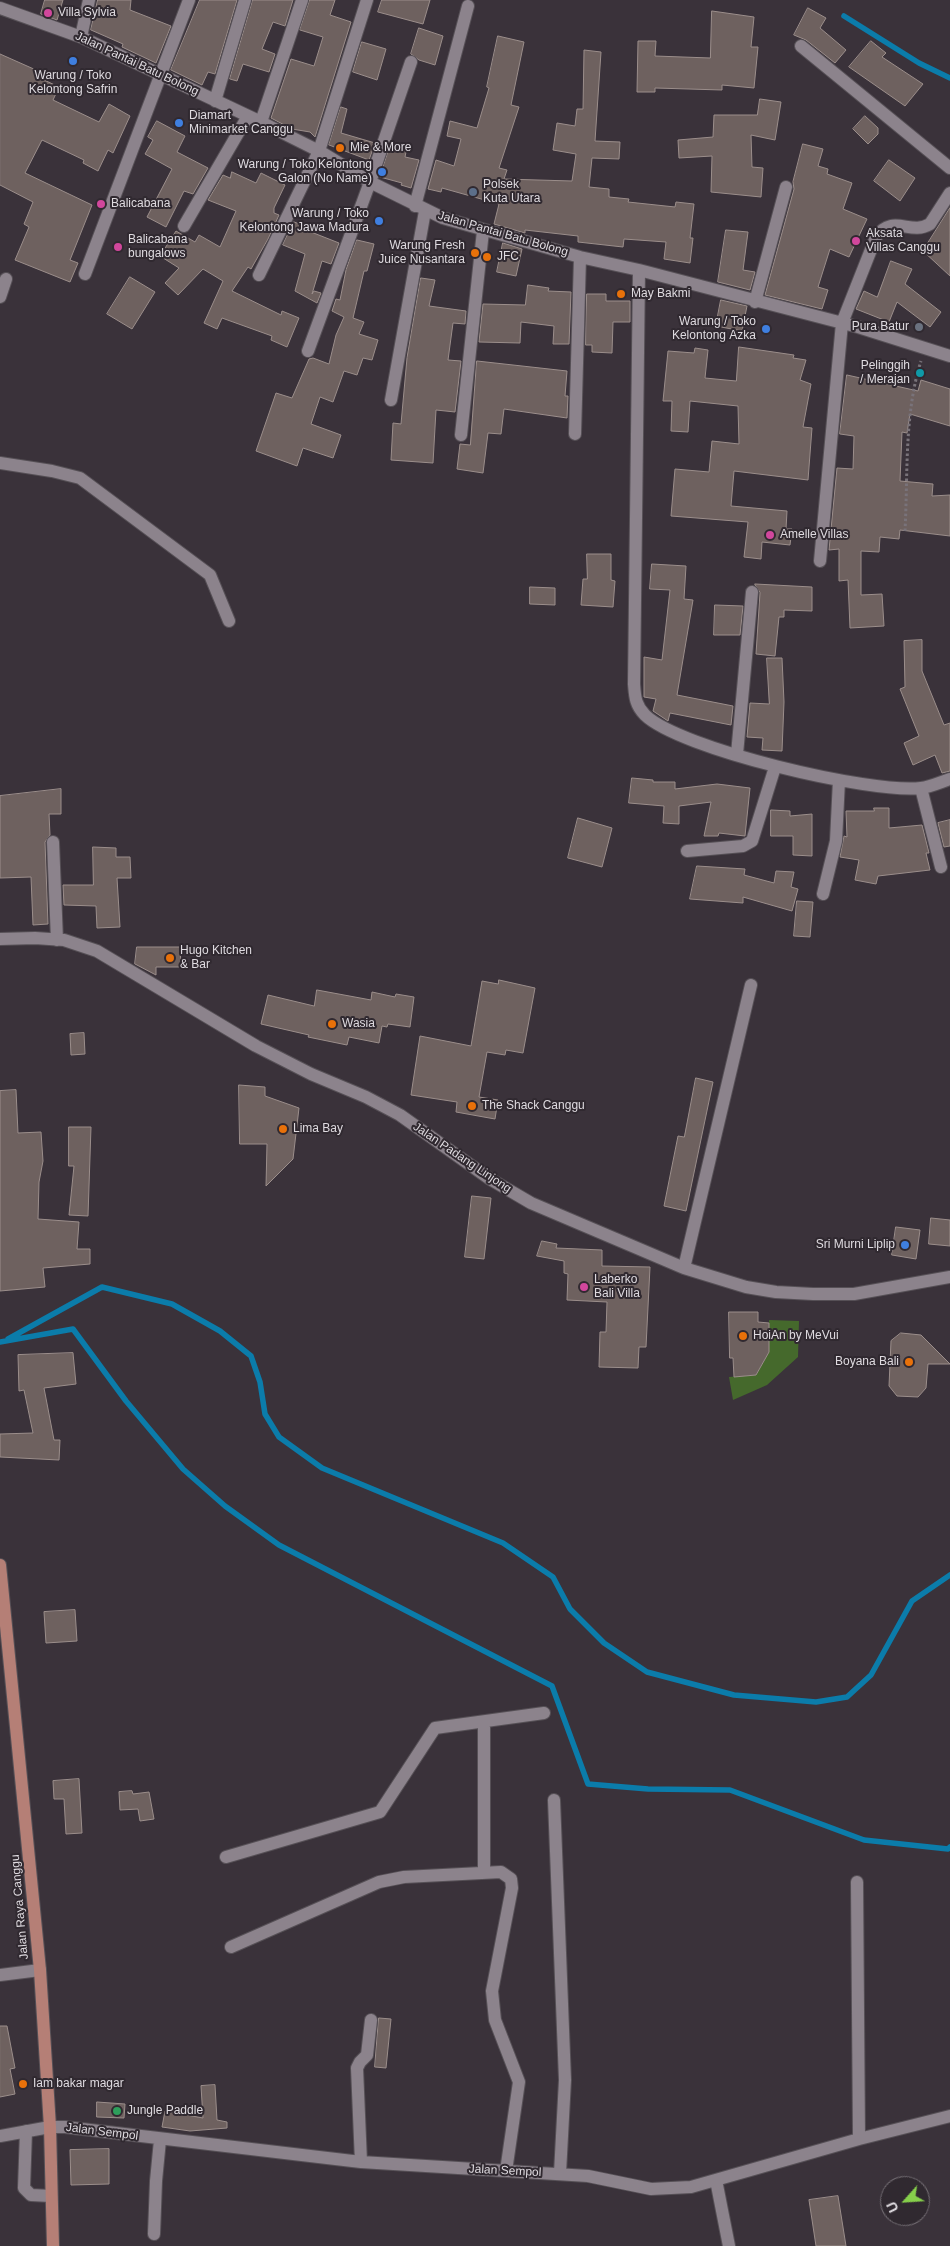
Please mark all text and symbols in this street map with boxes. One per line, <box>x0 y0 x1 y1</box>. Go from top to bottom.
place label: Villa Sylvia <box>58 6 116 20</box>
marker: Villa Sylvia <box>42 7 54 19</box>
street label: Jalan Pantai Batu Bolong <box>73 29 201 99</box>
marker: Warung / Toko Kelontong Safrin <box>67 55 79 67</box>
place label: Warung / Toko Kelontong Safrin <box>29 69 117 97</box>
place label: Diamart Minimarket Canggu <box>189 109 293 137</box>
marker: Diamart Minimarket Canggu <box>173 117 185 129</box>
place label: Mie & More <box>350 141 411 155</box>
marker: Mie & More <box>334 142 346 154</box>
place label: Warung / Toko Kelontong Galon (No Name) <box>238 158 372 186</box>
marker: Warung / Toko Kelontong Galon (No Name) <box>376 166 388 178</box>
place label: Polsek Kuta Utara <box>483 178 540 206</box>
marker: Polsek Kuta Utara <box>467 186 479 198</box>
place label: Balicabana <box>111 197 170 211</box>
marker: Balicabana <box>95 198 107 210</box>
place label: Warung / Toko Kelontong Jawa Madura <box>240 207 369 235</box>
street label: Jalan Pantai Batu Bolong <box>436 209 570 259</box>
marker: Warung / Toko Kelontong Jawa Madura <box>373 215 385 227</box>
place label: Aksata Villas Canggu <box>866 227 940 255</box>
place label: Balicabana bungalows <box>128 233 187 261</box>
marker: Aksata Villas Canggu <box>850 235 862 247</box>
place label: Warung Fresh Juice Nusantara <box>378 239 465 267</box>
marker: Balicabana bungalows <box>112 241 124 253</box>
marker: Warung Fresh Juice Nusantara <box>469 247 481 259</box>
place label: JFC <box>497 250 519 264</box>
marker: JFC <box>481 251 493 263</box>
place label: May Bakmi <box>631 287 690 301</box>
marker: May Bakmi <box>615 288 627 300</box>
place label: Warung / Toko Kelontong Azka <box>672 315 756 343</box>
place label: Pura Batur <box>852 320 909 334</box>
marker: Pura Batur <box>913 321 925 333</box>
marker: Warung / Toko Kelontong Azka <box>760 323 772 335</box>
place label: Pelinggih / Merajan <box>860 359 910 387</box>
marker: Pelinggih / Merajan <box>914 367 926 379</box>
place label: Amelle Villas <box>780 528 848 542</box>
marker: Amelle Villas <box>764 529 776 541</box>
place label: Hugo Kitchen & Bar <box>180 944 252 972</box>
marker: Hugo Kitchen & Bar <box>164 952 176 964</box>
place label: Wasia <box>342 1017 375 1031</box>
marker: Wasia <box>326 1018 338 1030</box>
place label: The Shack Canggu <box>482 1099 585 1113</box>
marker: The Shack Canggu <box>466 1100 478 1112</box>
street label: Jalan Padang Linjong <box>410 1120 514 1196</box>
place label: Lima Bay <box>293 1122 343 1136</box>
marker: Lima Bay <box>277 1123 289 1135</box>
place label: Sri Murni Liplip <box>816 1238 895 1252</box>
marker: Sri Murni Liplip <box>899 1239 911 1251</box>
place label: Laberko Bali Villa <box>594 1273 640 1301</box>
marker: Laberko Bali Villa <box>578 1281 590 1293</box>
place label: HoiAn by MeVui <box>753 1329 839 1343</box>
marker: HoiAn by MeVui <box>737 1330 749 1342</box>
place label: Boyana Bali <box>835 1355 899 1369</box>
marker: Boyana Bali <box>903 1356 915 1368</box>
street label: Jalan Raya Canggu <box>8 1854 32 1960</box>
place label: Iam bakar magar <box>33 2077 124 2091</box>
marker: Iam bakar magar <box>17 2078 29 2090</box>
place label: Jungle Paddle <box>127 2104 203 2118</box>
marker: Jungle Paddle <box>111 2105 123 2117</box>
street label: Jalan Sempol <box>65 2120 139 2144</box>
street label: Jalan Sempol <box>468 2162 542 2180</box>
north arrow <box>880 2176 930 2226</box>
text: U <box>883 2199 902 2215</box>

